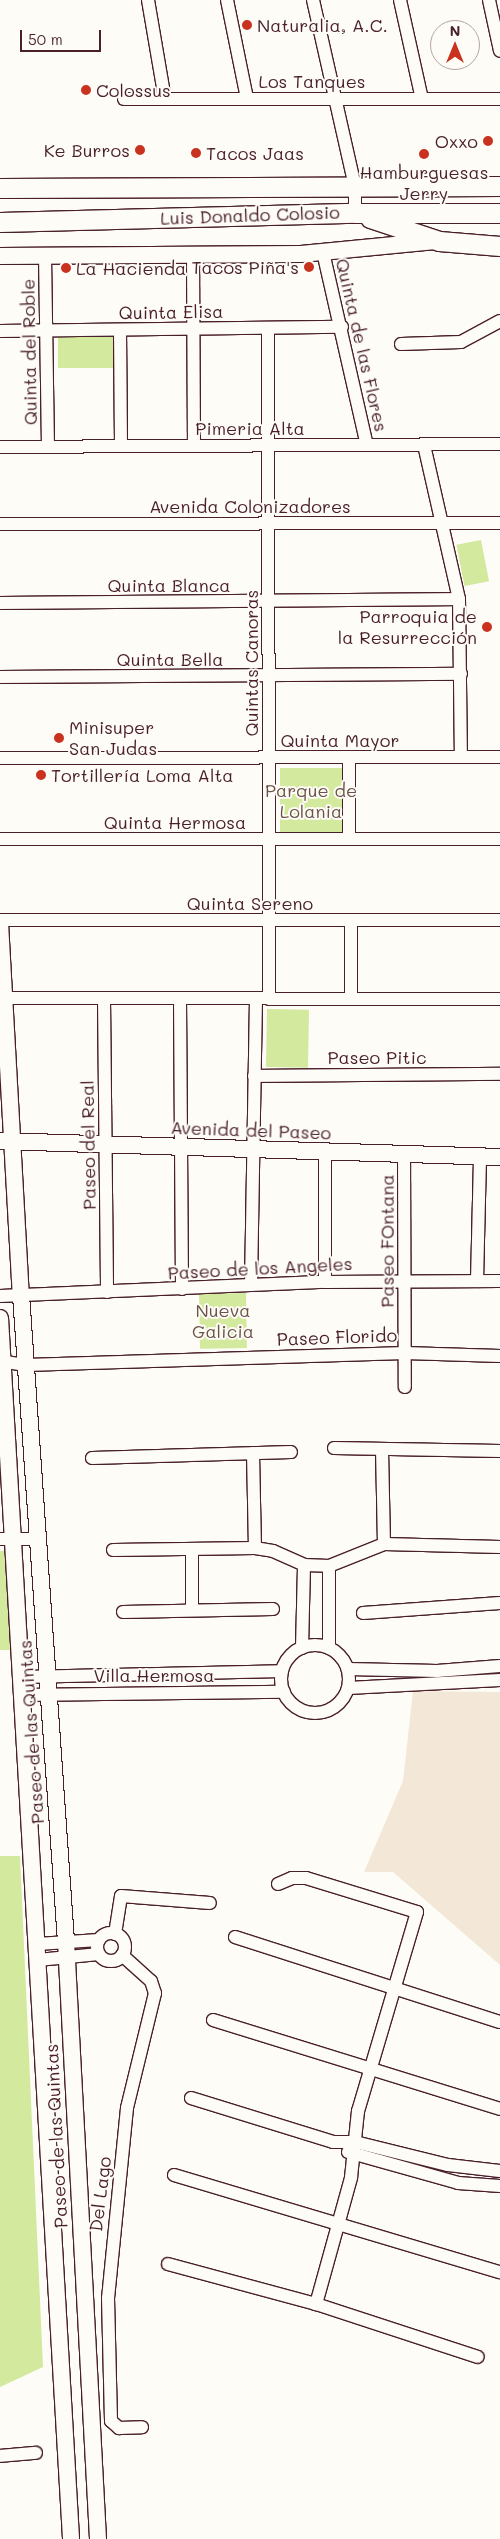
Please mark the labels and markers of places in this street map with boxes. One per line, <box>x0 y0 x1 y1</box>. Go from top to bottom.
place label: Naturalia, A.C. <box>257 14 388 36</box>
marker: Naturalia, A.C. <box>241 19 253 31</box>
place label: Colossus <box>96 79 171 101</box>
marker: Colossus <box>80 84 92 96</box>
place label: Oxxo <box>435 130 478 152</box>
marker: Oxxo <box>482 135 494 147</box>
place label: Ke Burros <box>44 139 130 161</box>
place label: Tacos Jaas <box>206 142 304 164</box>
marker: Ke Burros <box>134 144 146 156</box>
marker: Tacos Jaas <box>190 147 202 159</box>
marker: Hamburguesas Jerry <box>418 148 430 160</box>
place label: Hamburguesas Jerry <box>360 162 488 204</box>
place label: Tacos Piña's <box>192 256 299 278</box>
place label: La Hacienda <box>76 257 186 279</box>
marker: Tacos Piña's <box>303 261 315 273</box>
marker: La Hacienda <box>60 262 72 274</box>
place label: Parroquia de la Resurrección <box>338 606 477 649</box>
marker: Parroquia de la Resurrección <box>481 621 493 633</box>
place label: Minisuper San Judas <box>69 717 157 760</box>
marker: Minisuper San Judas <box>53 732 65 744</box>
place label: Tortillería Loma Alta <box>51 764 234 786</box>
marker: Tortillería Loma Alta <box>35 769 47 781</box>

